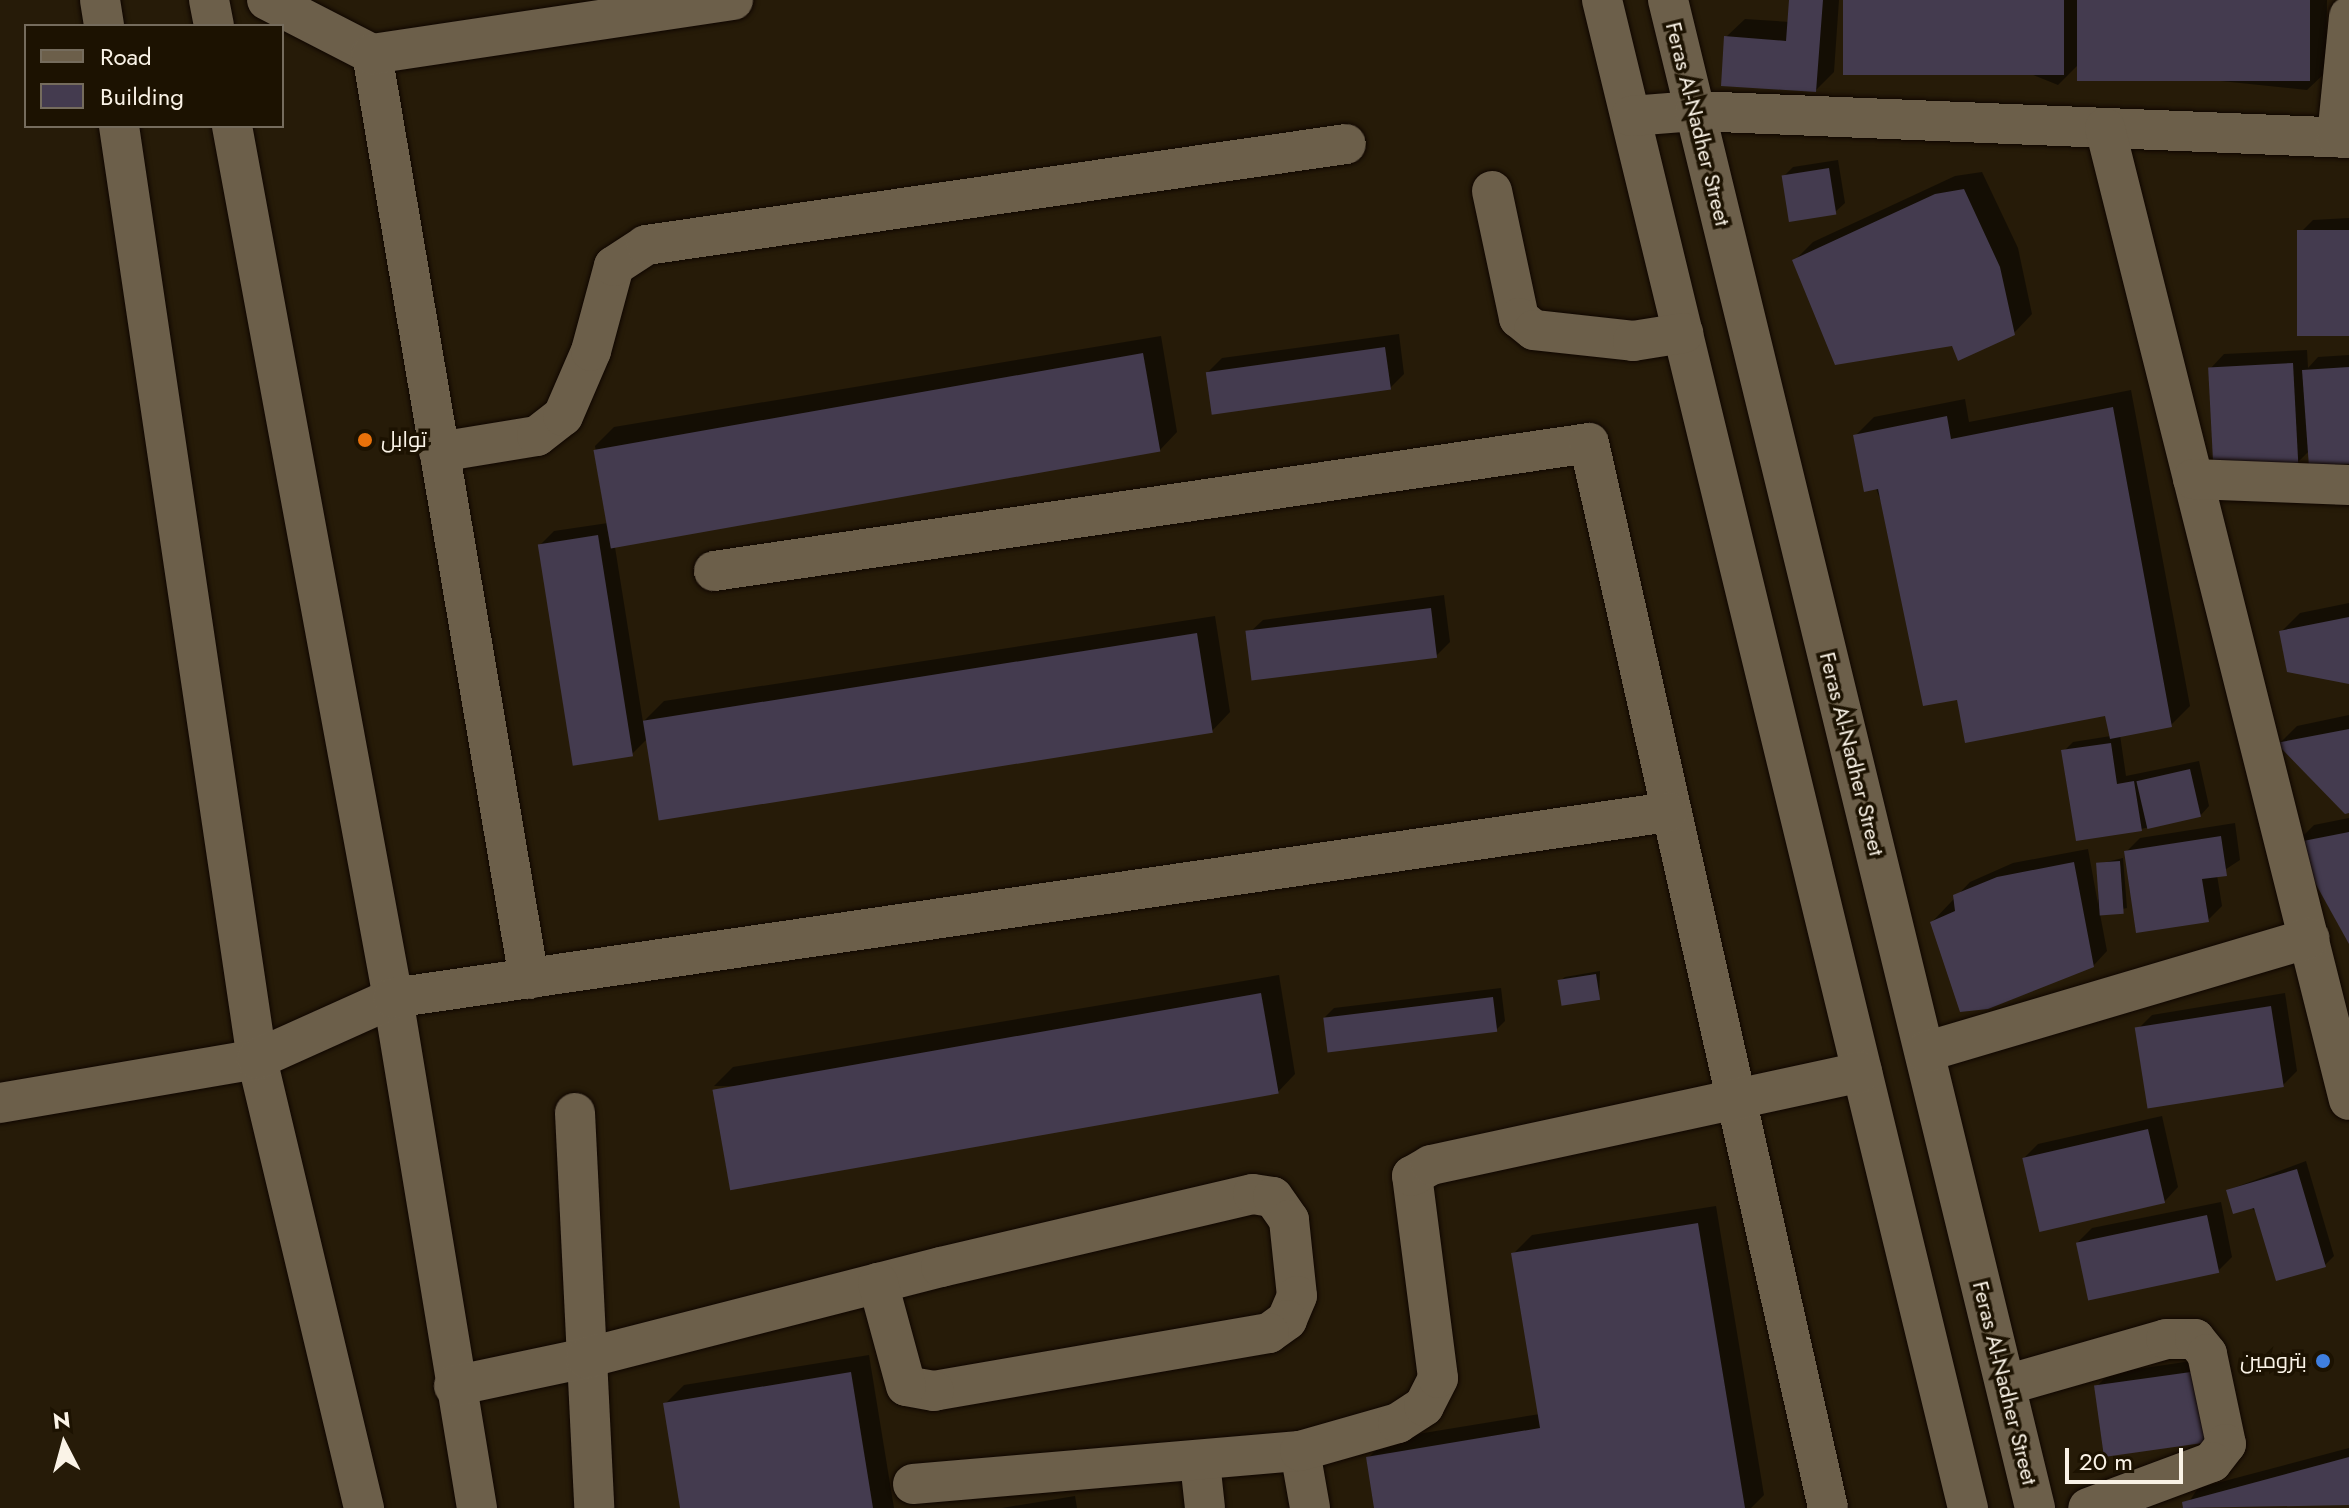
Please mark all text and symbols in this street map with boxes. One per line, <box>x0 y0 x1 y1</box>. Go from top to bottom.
street label: Feras Al-Nadher Street <box>1660 19 1736 229</box>
legend <box>24 24 284 128</box>
text: Road <box>100 39 152 74</box>
text: Building <box>100 79 184 114</box>
place label: توابل <box>381 427 427 453</box>
marker: توابل <box>356 431 374 449</box>
street label: Feras Al-Nadher Street <box>1814 649 1890 859</box>
street label: Feras Al-Nadher Street <box>1967 1278 2043 1488</box>
place label: بترومين <box>2240 1348 2307 1374</box>
marker: بترومين <box>2314 1352 2332 1370</box>
text: N <box>51 1403 72 1437</box>
north arrow <box>24 1404 104 1484</box>
scale bar <box>2069 1432 2187 1482</box>
text: 20 m <box>2079 1444 2133 1479</box>

